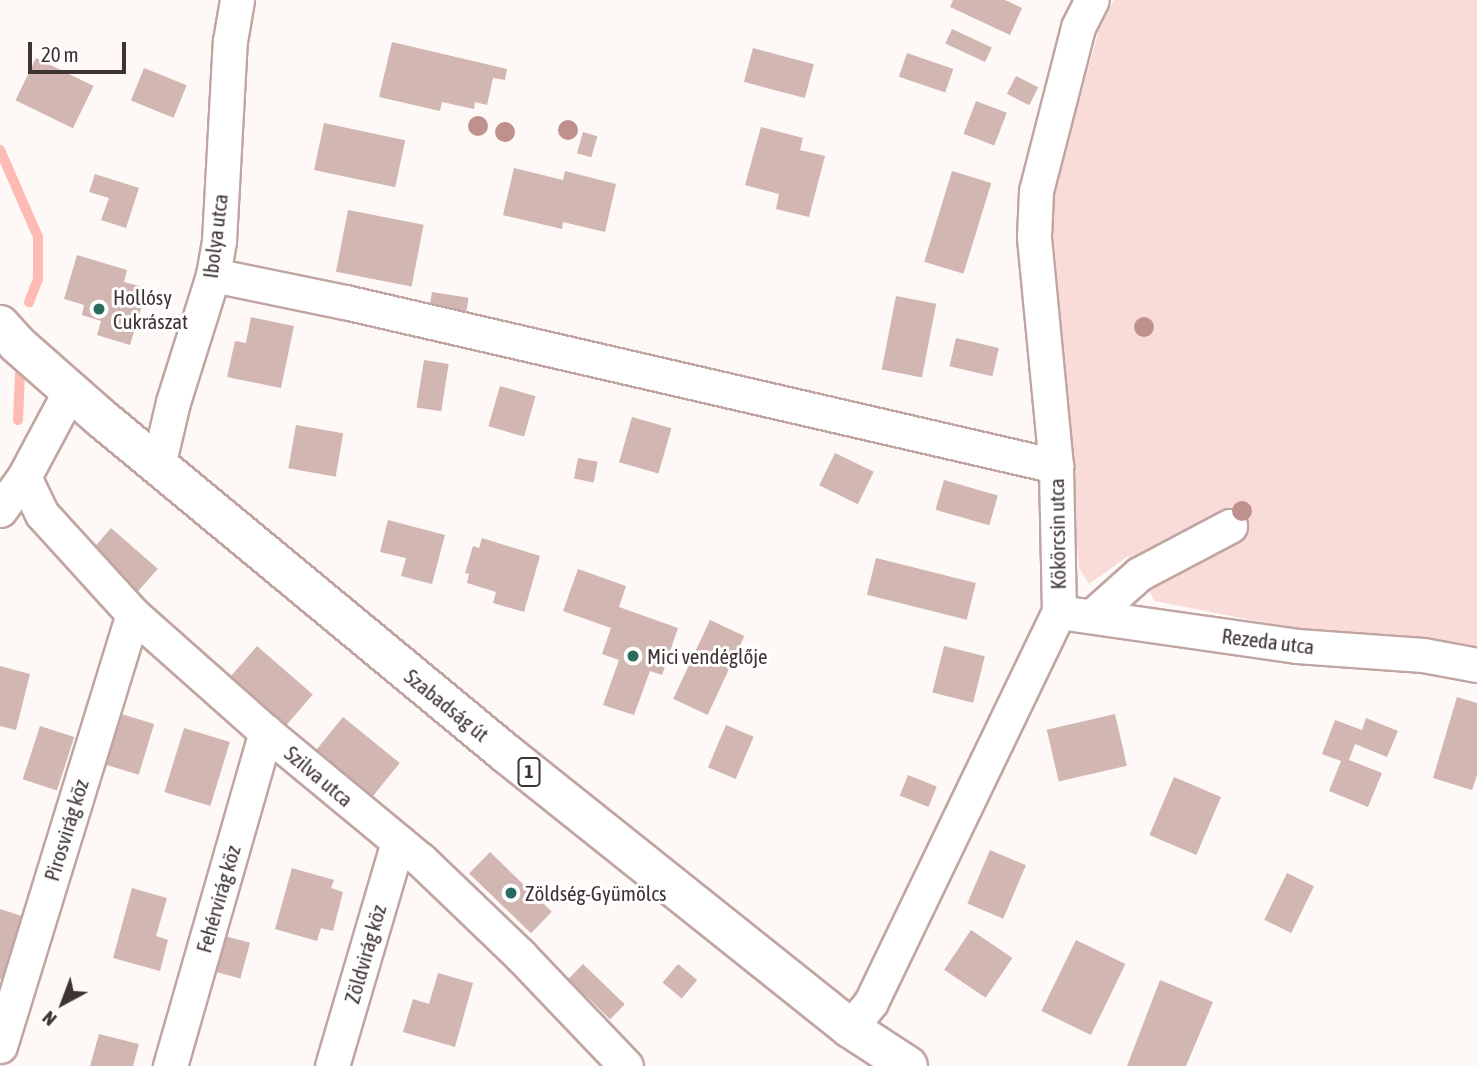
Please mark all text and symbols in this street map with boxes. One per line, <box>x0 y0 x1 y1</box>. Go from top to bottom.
scale bar <box>32 28 130 72</box>
text: 20 m <box>41 42 79 66</box>
street label: Ibolya utca <box>197 192 233 280</box>
place label: Hollósy Cukrászat <box>113 284 188 334</box>
marker: Hollósy Cukrászat <box>91 301 107 317</box>
street label: Kökörcsin utca <box>1043 478 1071 590</box>
street label: Rezeda utca <box>1220 623 1316 659</box>
place label: Mici vendéglője <box>647 643 768 669</box>
marker: Mici vendéglője <box>625 648 641 664</box>
street label: Szabadság út <box>400 663 494 747</box>
street label: Szilva utca <box>280 740 358 812</box>
road number: 1 <box>517 757 541 788</box>
street label: Pirosvirág köz <box>39 776 93 884</box>
street label: Fehérvirág köz <box>191 842 245 956</box>
place label: Zöldség-Gyümölcs <box>525 880 666 906</box>
marker: Zöldség-Gyümölcs <box>503 885 519 901</box>
street label: Zöldvirág köz <box>339 902 391 1006</box>
north arrow <box>28 968 98 1038</box>
text: N <box>38 1007 61 1031</box>

